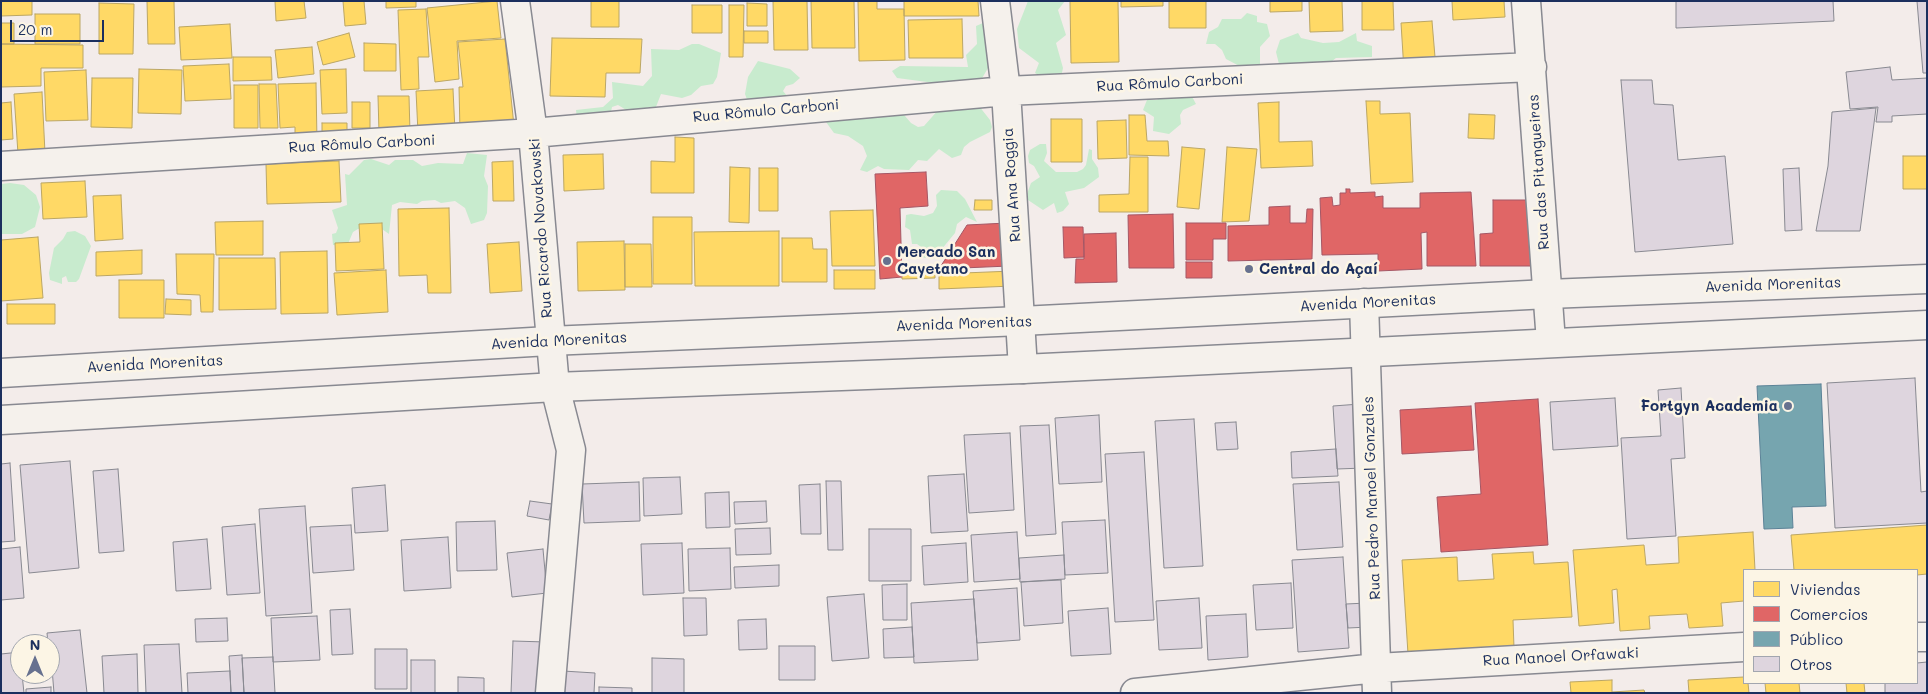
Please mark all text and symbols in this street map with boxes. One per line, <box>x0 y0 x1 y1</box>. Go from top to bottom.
scale bar <box>12 10 106 42</box>
text: 20 m <box>18 19 52 39</box>
street label: Rua Rômulo Carboni <box>1096 70 1244 96</box>
street label: Rua das Pitangueiras <box>1525 94 1553 250</box>
street label: Rua Rômulo Carboni <box>692 96 840 126</box>
street label: Rua Ana Roggia <box>999 127 1025 243</box>
street label: Rua Rômulo Carboni <box>288 131 436 157</box>
street label: Rua Ricardo Novakowski <box>526 137 556 319</box>
place label: Mercado San Cayetano <box>897 243 995 278</box>
marker: Mercado San Cayetano <box>881 255 893 267</box>
place label: Central do Açaí <box>1259 260 1378 278</box>
marker: Central do Açaí <box>1243 263 1255 275</box>
street label: Avenida Morenitas <box>1705 274 1841 296</box>
street label: Avenida Morenitas <box>1299 290 1437 316</box>
street label: Avenida Morenitas <box>896 313 1032 335</box>
street label: Avenida Morenitas <box>490 328 628 354</box>
street label: Avenida Morenitas <box>86 351 224 377</box>
street label: Rua Pedro Manoel Gonzales <box>1359 396 1385 600</box>
place label: Fortgyn Academia <box>1640 397 1778 415</box>
marker: Fortgyn Academia <box>1782 400 1794 412</box>
legend <box>1743 569 1918 684</box>
text: Viviendas <box>1790 579 1861 599</box>
text: Comercios <box>1790 604 1868 624</box>
text: Público <box>1790 629 1843 649</box>
north arrow <box>10 634 60 684</box>
text: N <box>30 635 40 654</box>
street label: Rua Manoel Orfawaki <box>1482 644 1640 670</box>
text: Otros <box>1790 654 1832 674</box>

